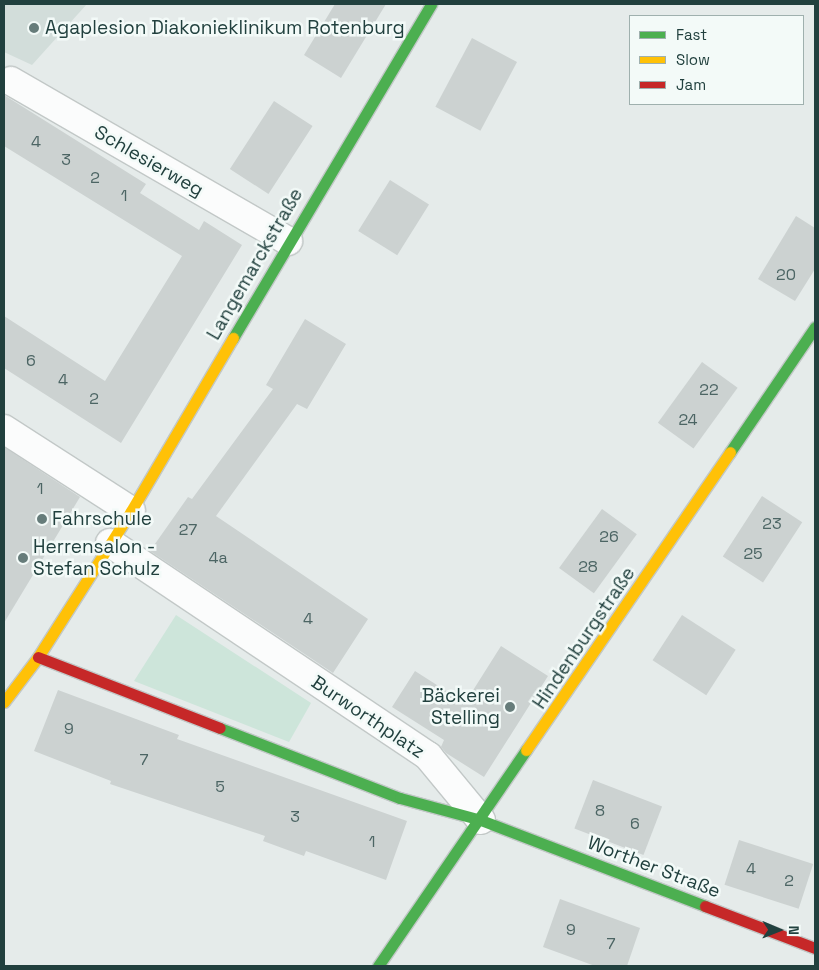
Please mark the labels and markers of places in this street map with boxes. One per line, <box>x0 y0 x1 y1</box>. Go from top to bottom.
place label: Agaplesion Diakonieklinikum Rotenburg <box>45 17 405 39</box>
marker: Agaplesion Diakonieklinikum Rotenburg <box>27 21 41 35</box>
place label: Fahrschule <box>52 508 152 530</box>
marker: Fahrschule <box>36 513 48 525</box>
place label: Herrensalon - Stefan Schulz <box>33 536 160 580</box>
marker: Herrensalon - Stefan Schulz <box>17 552 29 564</box>
place label: Bäckerei Stelling <box>422 685 500 729</box>
marker: Bäckerei Stelling <box>504 701 516 713</box>

